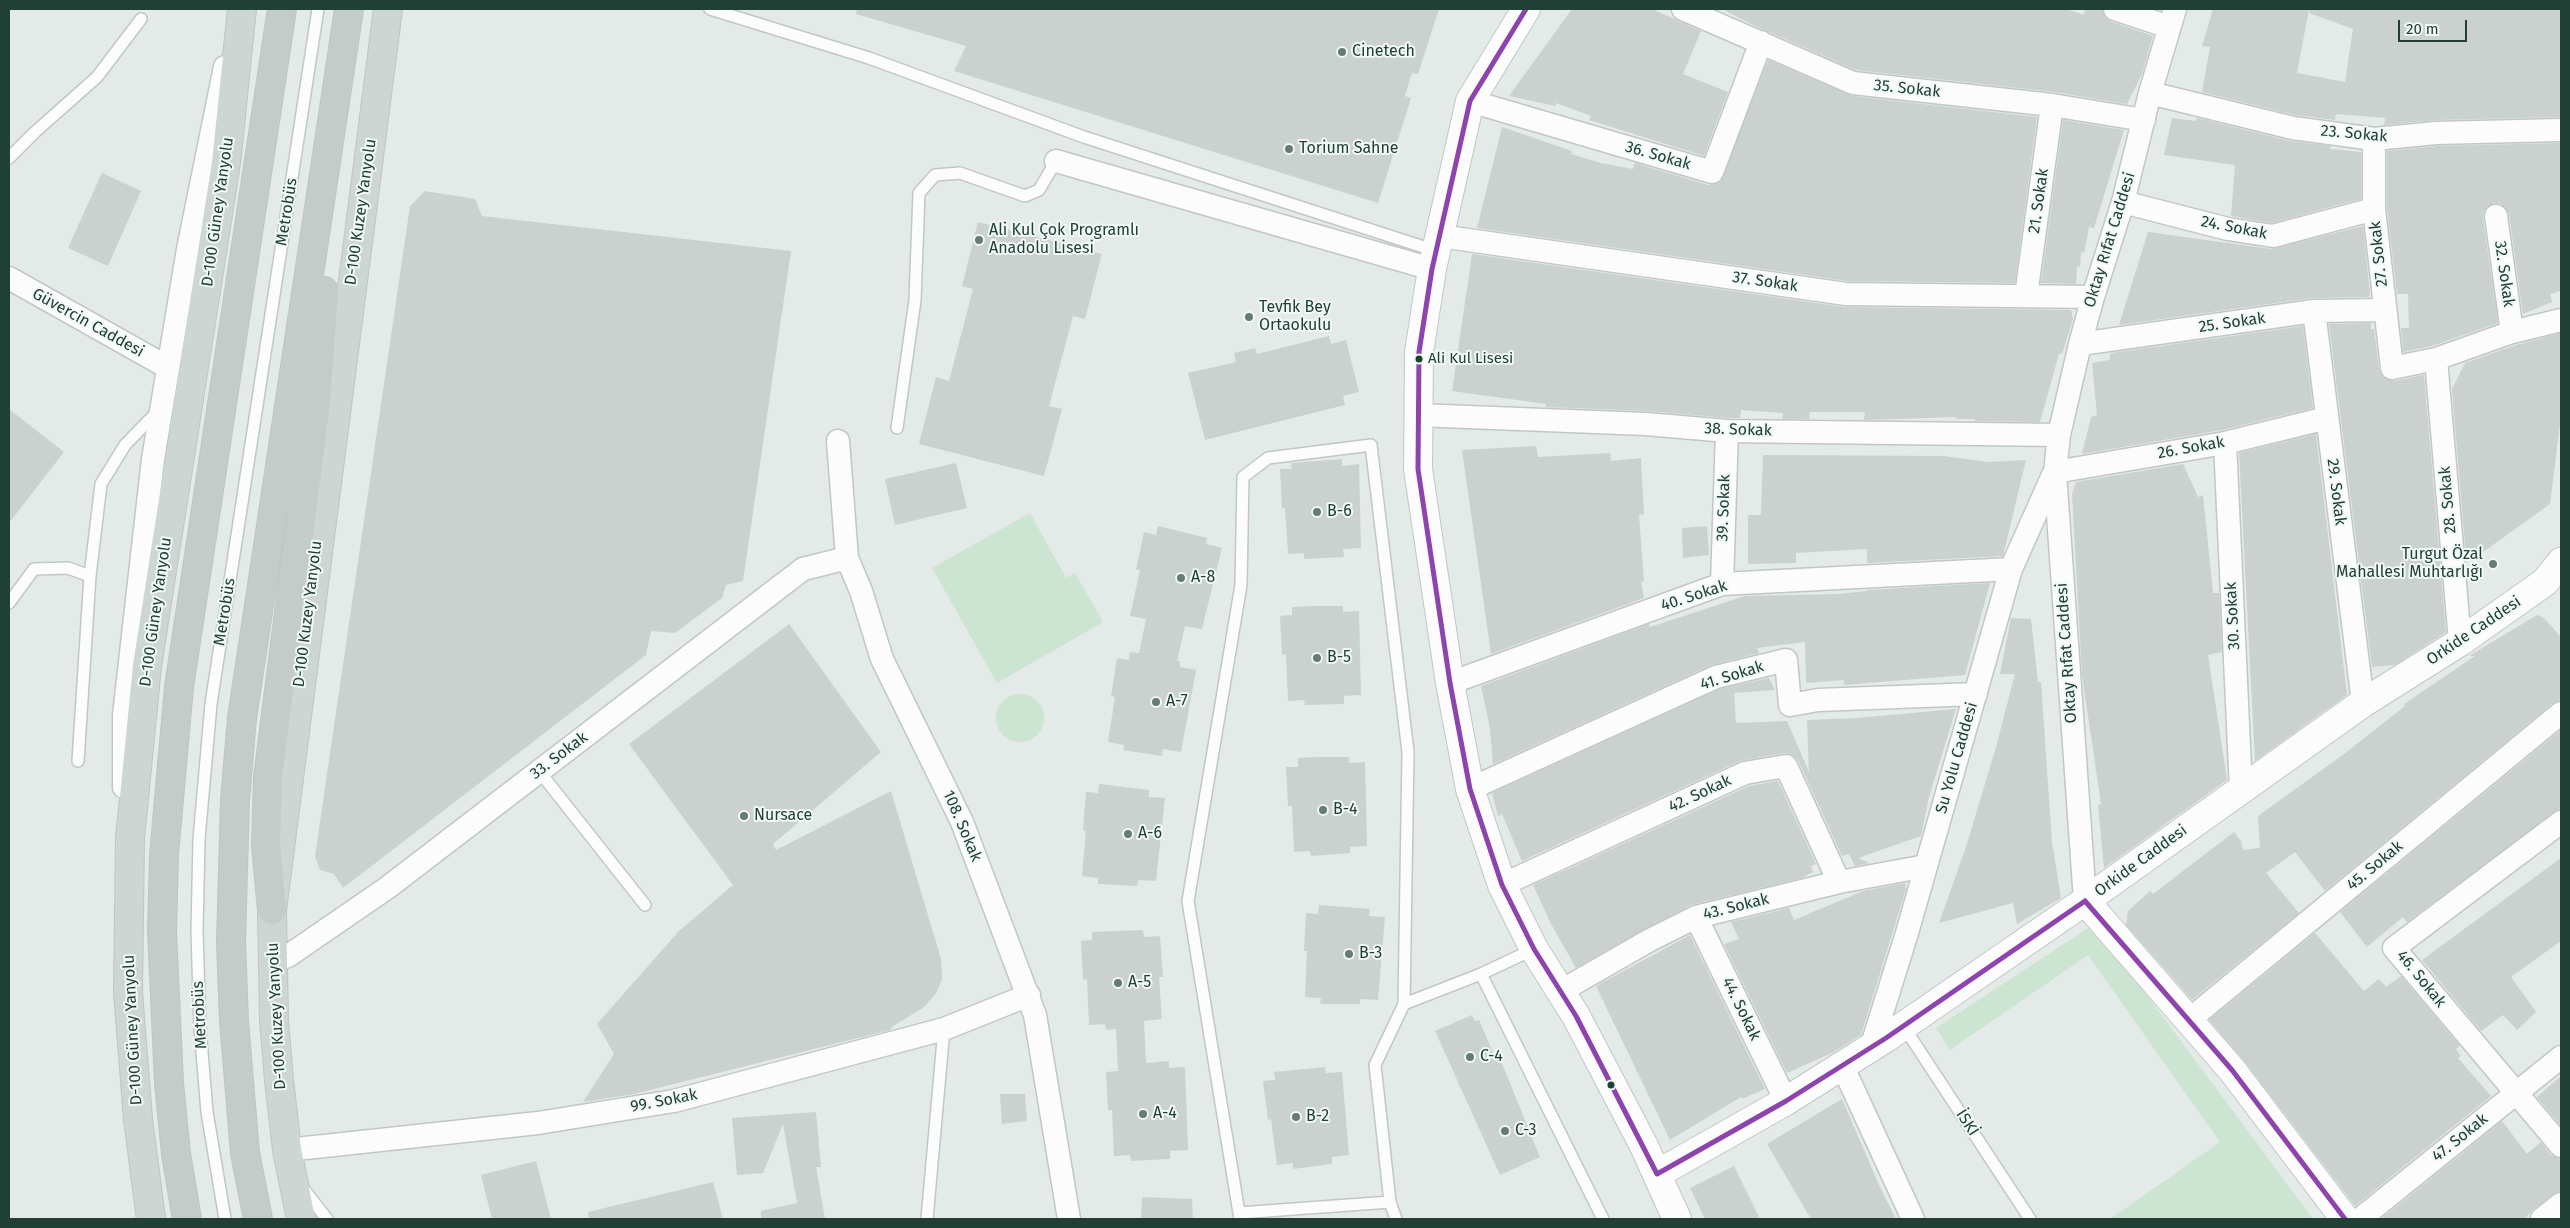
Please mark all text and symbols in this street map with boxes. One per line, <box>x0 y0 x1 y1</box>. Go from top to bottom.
scale bar <box>2400 10 2469 42</box>
text: 20 m <box>2406 20 2439 38</box>
place label: Cinetech <box>1352 42 1415 62</box>
marker: Cinetech <box>1336 46 1348 58</box>
street label: 35. Sokak <box>1873 76 1941 102</box>
street label: 23. Sokak <box>2320 122 2388 146</box>
street label: D-100 Güney Yanyolu <box>198 136 238 288</box>
street label: 36. Sokak <box>1623 137 1693 175</box>
street label: D-100 Kuzey Yanyolu <box>341 138 381 286</box>
place label: Torium Sahne <box>1299 139 1399 159</box>
marker: Torium Sahne <box>1283 143 1295 155</box>
street label: 21. Sokak <box>2025 167 2053 235</box>
street label: Oktay Rıfat Caddesi <box>2080 170 2140 310</box>
street label: Metrobüs <box>272 177 302 247</box>
street label: 24. Sokak <box>2199 212 2269 244</box>
street label: 27. Sokak <box>2366 220 2392 288</box>
place label: Ali Kul Çok Programlı Anadolu Lisesi <box>989 221 1139 259</box>
marker: Ali Kul Çok Programlı Anadolu Lisesi <box>973 234 985 246</box>
street label: 32. Sokak <box>2490 240 2518 308</box>
street label: 37. Sokak <box>1731 268 1799 296</box>
street label: Güvercin Caddesi <box>29 284 147 362</box>
place label: Tevfik Bey Ortaokulu <box>1259 298 1331 336</box>
street label: 25. Sokak <box>2198 309 2266 337</box>
marker: Tevfik Bey Ortaokulu <box>1243 311 1255 323</box>
place label: Ali Kul Lisesi <box>1428 350 1513 368</box>
marker: Ali Kul Lisesi <box>1414 354 1424 364</box>
street label: 38. Sokak <box>1704 419 1772 441</box>
street label: 26. Sokak <box>2156 433 2226 463</box>
street label: 29. Sokak <box>2322 458 2350 526</box>
street label: 28. Sokak <box>2435 465 2461 535</box>
street label: 39. Sokak <box>1713 474 1735 542</box>
place label: B-6 <box>1327 502 1352 522</box>
marker: B-6 <box>1311 506 1323 518</box>
street label: D-100 Güney Yanyolu <box>136 536 176 688</box>
street label: D-100 Kuzey Yanyolu <box>289 540 327 688</box>
place label: Turgut Özal Mahallesi Muhtarlığı <box>2336 545 2483 583</box>
marker: Turgut Özal Mahallesi Muhtarlığı <box>2487 558 2499 570</box>
place label: A-8 <box>1191 568 1215 588</box>
marker: A-8 <box>1175 572 1187 584</box>
street label: 40. Sokak <box>1658 576 1730 616</box>
street label: Metrobüs <box>210 577 240 647</box>
street label: Oktay Rıfat Caddesi <box>2053 582 2081 724</box>
street label: 30. Sokak <box>2222 582 2244 650</box>
street label: Orkide Caddesi <box>2423 592 2525 670</box>
place label: B-5 <box>1327 648 1351 668</box>
marker: B-5 <box>1311 652 1323 664</box>
street label: 41. Sokak <box>1698 657 1766 695</box>
place label: A-7 <box>1166 692 1188 712</box>
marker: A-7 <box>1150 696 1162 708</box>
street label: Su Yolu Caddesi <box>1932 700 1982 816</box>
street label: 33. Sokak <box>526 728 592 784</box>
street label: 42. Sokak <box>1666 771 1734 817</box>
street label: 108. Sokak <box>938 787 986 865</box>
place label: B-4 <box>1333 800 1358 820</box>
marker: B-4 <box>1317 804 1329 816</box>
place label: Nursace <box>754 806 812 826</box>
marker: Nursace <box>738 810 750 822</box>
street label: Orkide Caddesi <box>2091 821 2191 901</box>
place label: A-6 <box>1138 824 1162 844</box>
marker: A-6 <box>1122 828 1134 840</box>
street label: 45. Sokak <box>2343 837 2407 895</box>
street label: 43. Sokak <box>1701 890 1771 924</box>
street label: D-100 Kuzey Yanyolu <box>264 942 290 1090</box>
place label: B-3 <box>1359 944 1382 964</box>
street label: 46. Sokak <box>2392 947 2450 1011</box>
marker: B-3 <box>1343 948 1355 960</box>
street label: D-100 Güney Yanyolu <box>119 954 147 1106</box>
place label: A-5 <box>1128 973 1151 993</box>
street label: 44. Sokak <box>1717 974 1765 1044</box>
marker: A-5 <box>1112 977 1124 989</box>
street label: Metrobüs <box>189 980 211 1050</box>
place label: C-4 <box>1480 1047 1503 1067</box>
marker: C-4 <box>1464 1051 1476 1063</box>
unlabelled marker <box>1606 1080 1616 1090</box>
street label: 99. Sokak <box>629 1085 699 1117</box>
place label: A-4 <box>1153 1104 1177 1124</box>
street label: İSKİ <box>1951 1106 1983 1140</box>
place label: B-2 <box>1306 1107 1329 1127</box>
marker: A-4 <box>1137 1108 1149 1120</box>
street label: 47. Sokak <box>2428 1110 2492 1166</box>
marker: B-2 <box>1290 1111 1302 1123</box>
place label: C-3 <box>1515 1121 1536 1141</box>
marker: C-3 <box>1499 1125 1511 1137</box>

